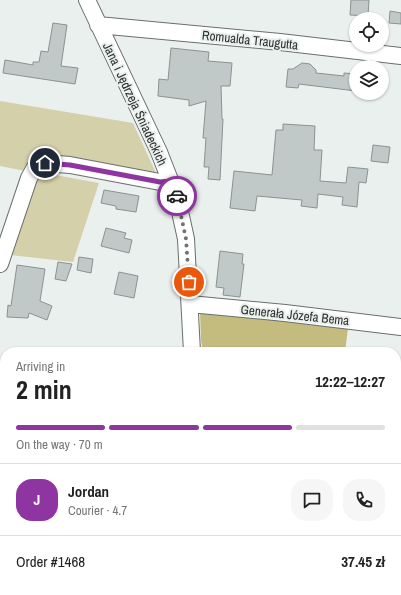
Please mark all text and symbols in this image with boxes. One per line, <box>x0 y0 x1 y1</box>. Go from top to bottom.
map controls <box>349 12 389 100</box>
button: locate <box>349 12 389 52</box>
street label: Romualda Traugutta <box>201 26 299 54</box>
street label: Jana i Jędrzeja Śniadeckich <box>99 40 171 168</box>
button: layers <box>349 60 389 100</box>
pin <box>28 146 62 180</box>
icon: home <box>34 152 56 174</box>
courier <box>157 176 197 216</box>
icon: car <box>166 185 188 207</box>
pin <box>172 265 206 299</box>
icon: bag <box>178 271 200 293</box>
street label: Generała Józefa Bema <box>240 301 350 329</box>
text: Arriving in <box>16 358 65 375</box>
text: 12:22–12:27 <box>315 371 385 392</box>
text: 2 min <box>16 372 72 407</box>
text: On the way · 70 m <box>16 436 103 453</box>
button: chat <box>291 479 333 521</box>
button: phone <box>343 479 385 521</box>
text: Jordan <box>68 481 109 502</box>
text: J <box>34 489 40 510</box>
text: Courier · 4.7 <box>68 502 127 519</box>
text: Order #1468 <box>16 551 85 572</box>
text: 37.45 zł <box>341 551 385 572</box>

